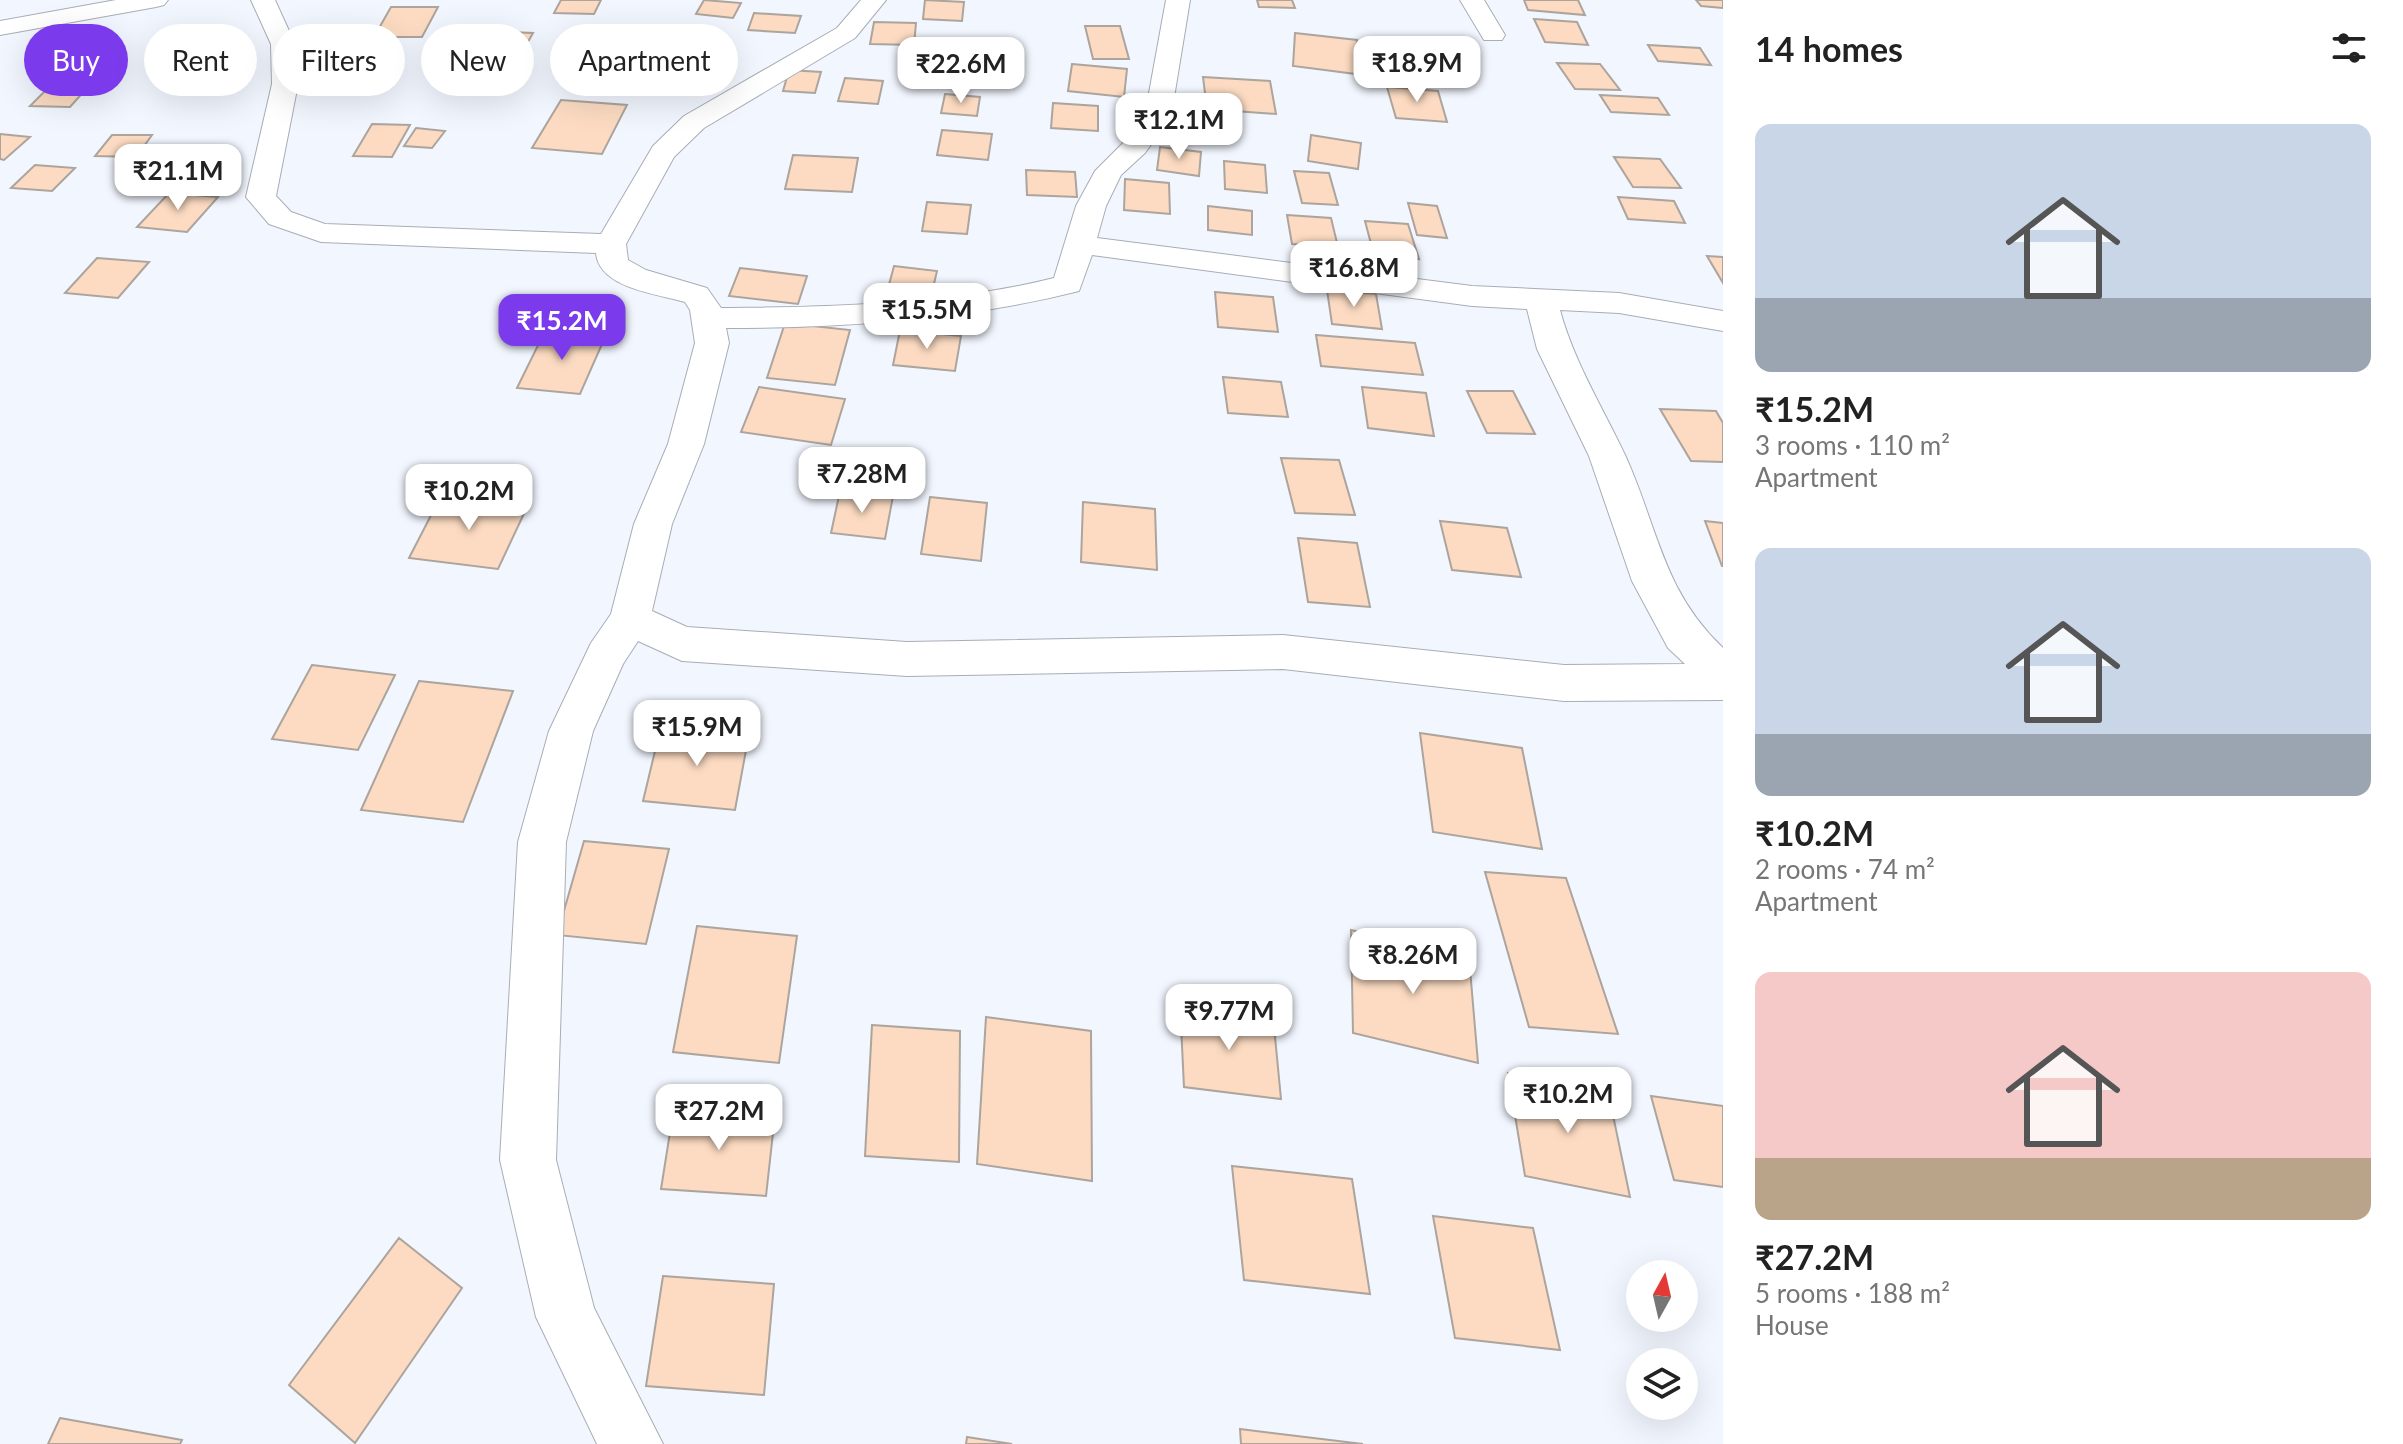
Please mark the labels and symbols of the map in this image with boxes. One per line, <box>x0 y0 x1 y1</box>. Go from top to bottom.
pin: ₹18.9M <box>1352 36 1482 104</box>
pin: ₹22.6M <box>896 37 1026 105</box>
pin: ₹12.1M <box>1114 93 1244 161</box>
pin: ₹21.1M <box>113 144 243 212</box>
pin: ₹16.8M <box>1289 241 1419 309</box>
pin: ₹15.5M <box>862 283 992 351</box>
pin: ₹15.2M <box>497 294 627 362</box>
pin: ₹7.28M <box>797 447 927 515</box>
pin: ₹10.2M <box>404 464 534 532</box>
pin: ₹15.9M <box>632 700 762 768</box>
pin: ₹8.26M <box>1348 928 1478 996</box>
pin: ₹9.77M <box>1164 984 1294 1052</box>
pin: ₹10.2M <box>1503 1067 1633 1135</box>
pin: ₹27.2M <box>654 1084 784 1152</box>
north arrow <box>1626 1260 1698 1332</box>

